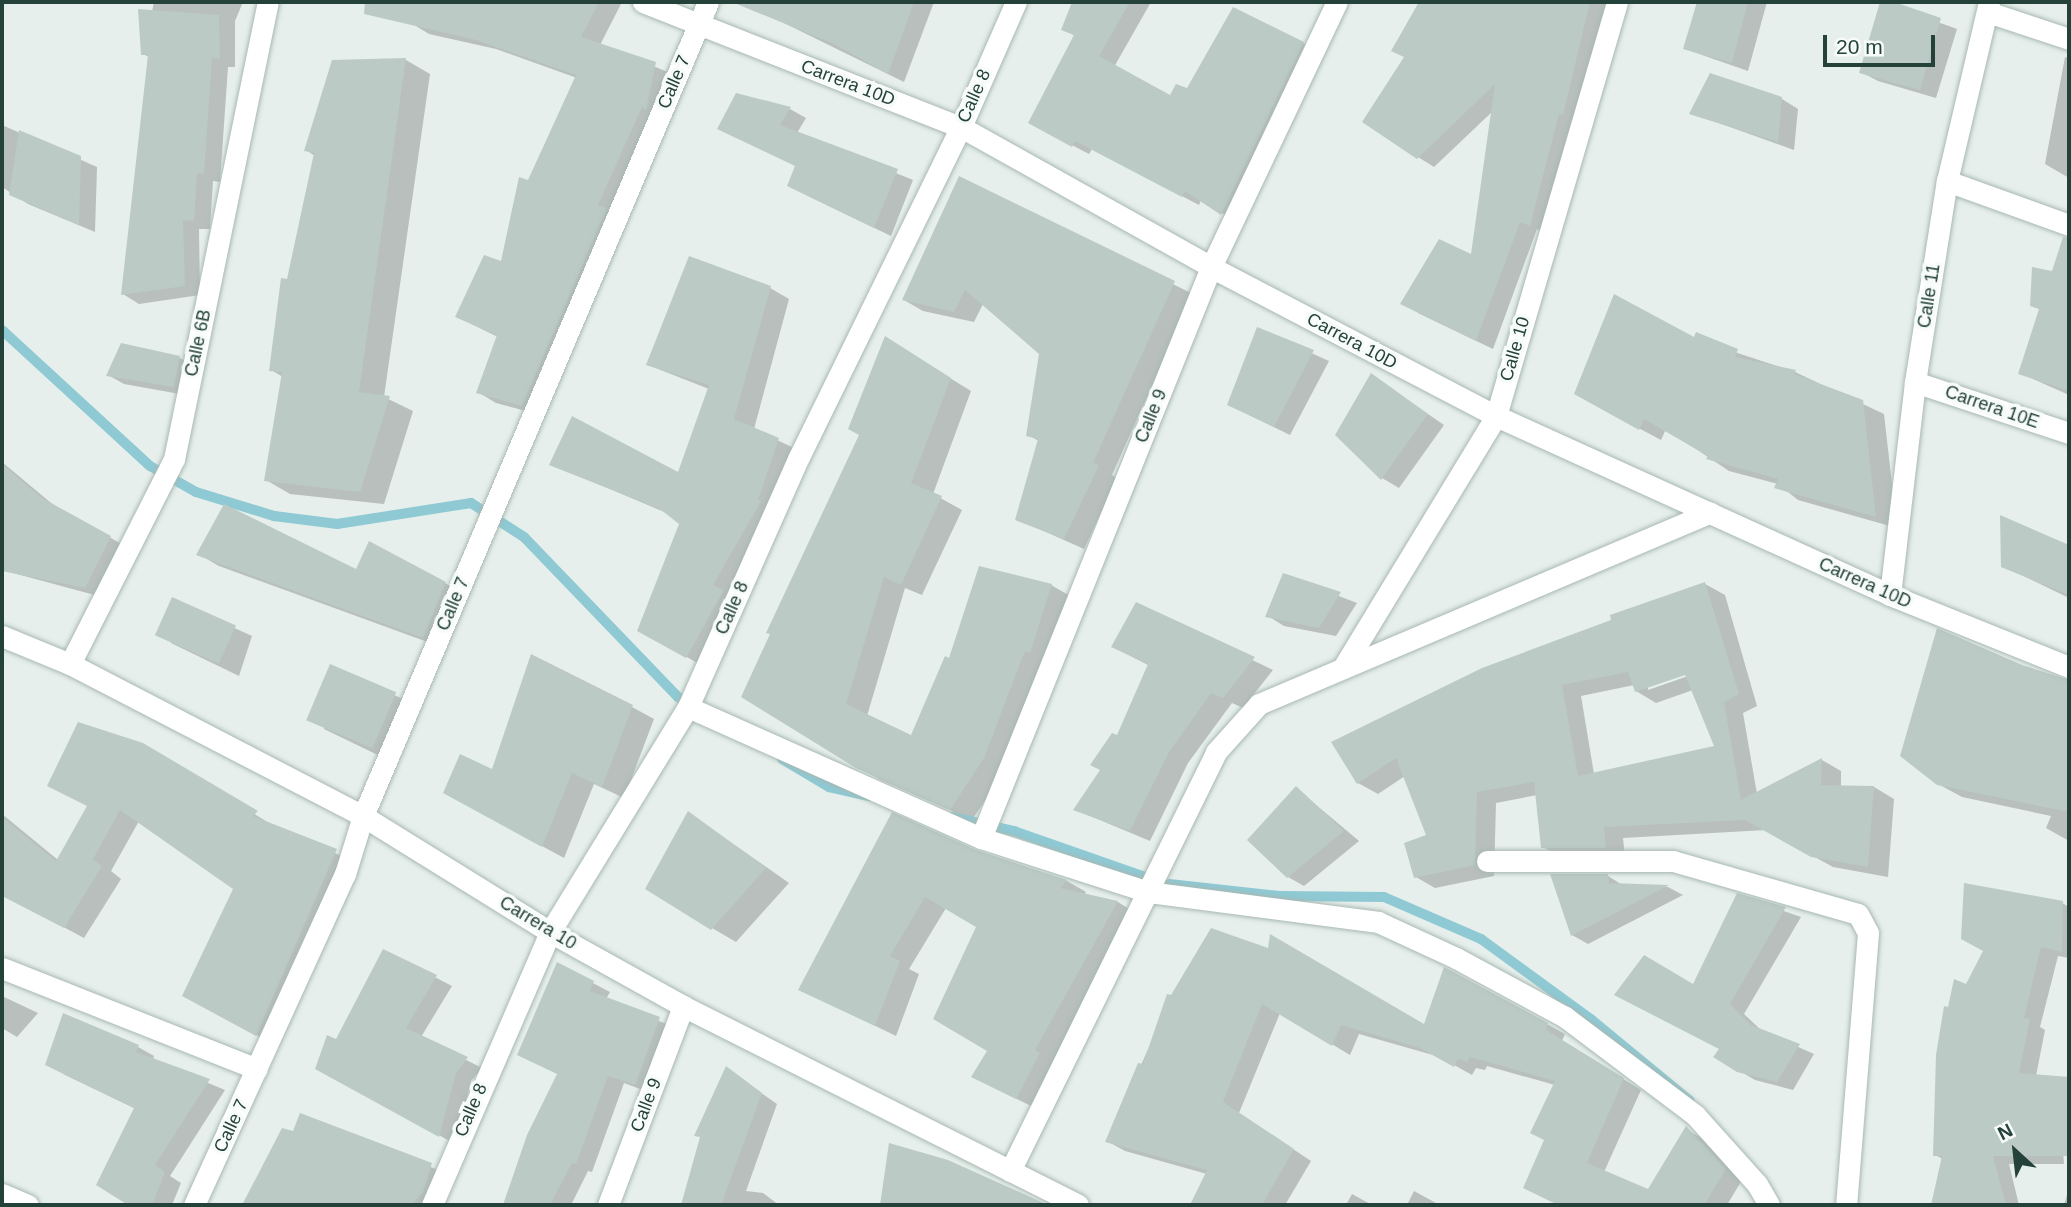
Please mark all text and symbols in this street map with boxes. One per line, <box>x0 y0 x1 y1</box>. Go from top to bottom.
scale bar <box>1826 21 1938 65</box>
text: 20 m <box>1836 35 1883 58</box>
street label: Calle 7 <box>653 52 695 112</box>
street label: Carrera 10D <box>798 55 898 111</box>
street label: Calle 8 <box>953 66 995 126</box>
street label: Calle 11 <box>1913 262 1945 330</box>
street label: Calle 6B <box>180 307 216 379</box>
street label: Carrera 10D <box>1303 308 1401 374</box>
street label: Calle 10 <box>1496 314 1534 384</box>
street label: Carrera 10E <box>1942 381 2042 433</box>
street label: Calle 9 <box>1130 386 1172 446</box>
street label: Carrera 10D <box>1815 553 1915 613</box>
street label: Calle 7 <box>432 574 474 634</box>
street label: Calle 8 <box>711 578 753 638</box>
street label: Carrera 10 <box>496 892 580 954</box>
street label: Calle 9 <box>626 1075 666 1135</box>
street label: Calle 8 <box>450 1080 492 1140</box>
street label: Calle 7 <box>209 1096 253 1156</box>
north arrow <box>1980 1116 2050 1186</box>
text: N <box>1994 1119 2016 1144</box>

